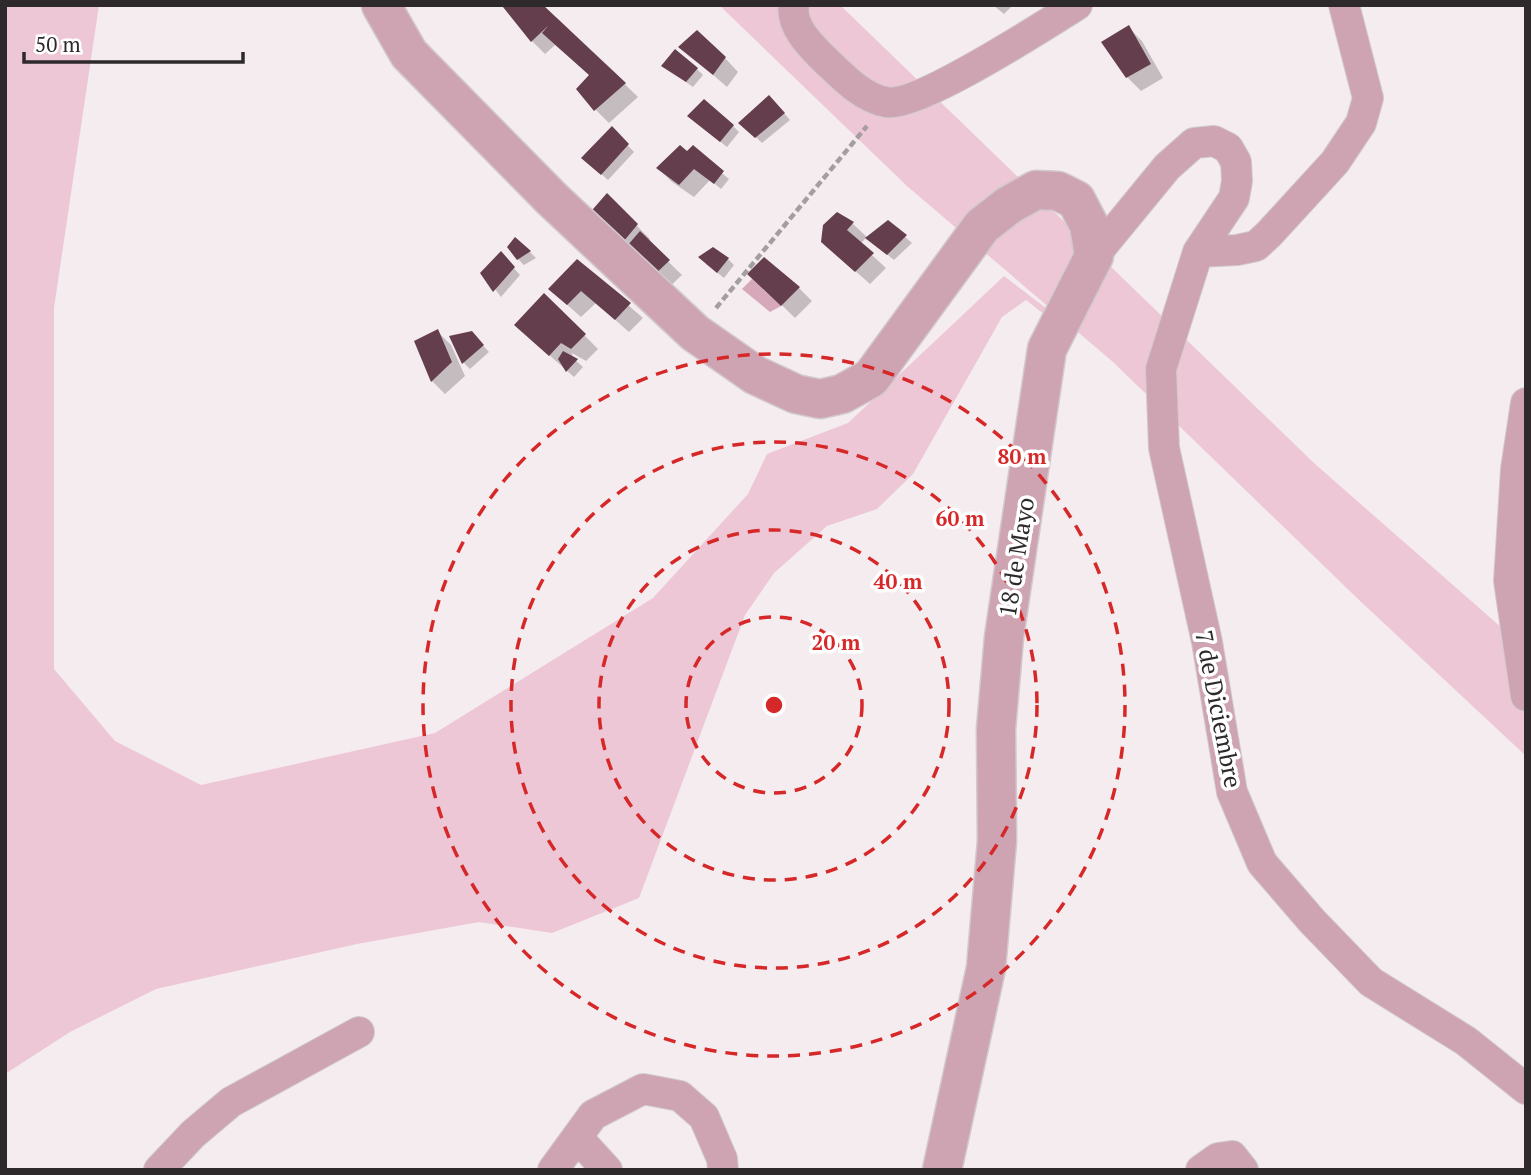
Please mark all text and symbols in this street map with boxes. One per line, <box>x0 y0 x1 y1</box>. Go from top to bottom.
scale bar <box>24 21 243 65</box>
text: 50 m <box>35 30 81 58</box>
text: 80 m <box>998 442 1047 470</box>
street label: 18 de Mayo <box>991 495 1041 619</box>
text: 60 m <box>936 504 985 532</box>
text: 40 m <box>874 567 923 595</box>
text: 20 m <box>812 628 861 656</box>
street label: 7 de Diciembre <box>1188 628 1250 790</box>
centre of rings <box>762 693 786 717</box>

